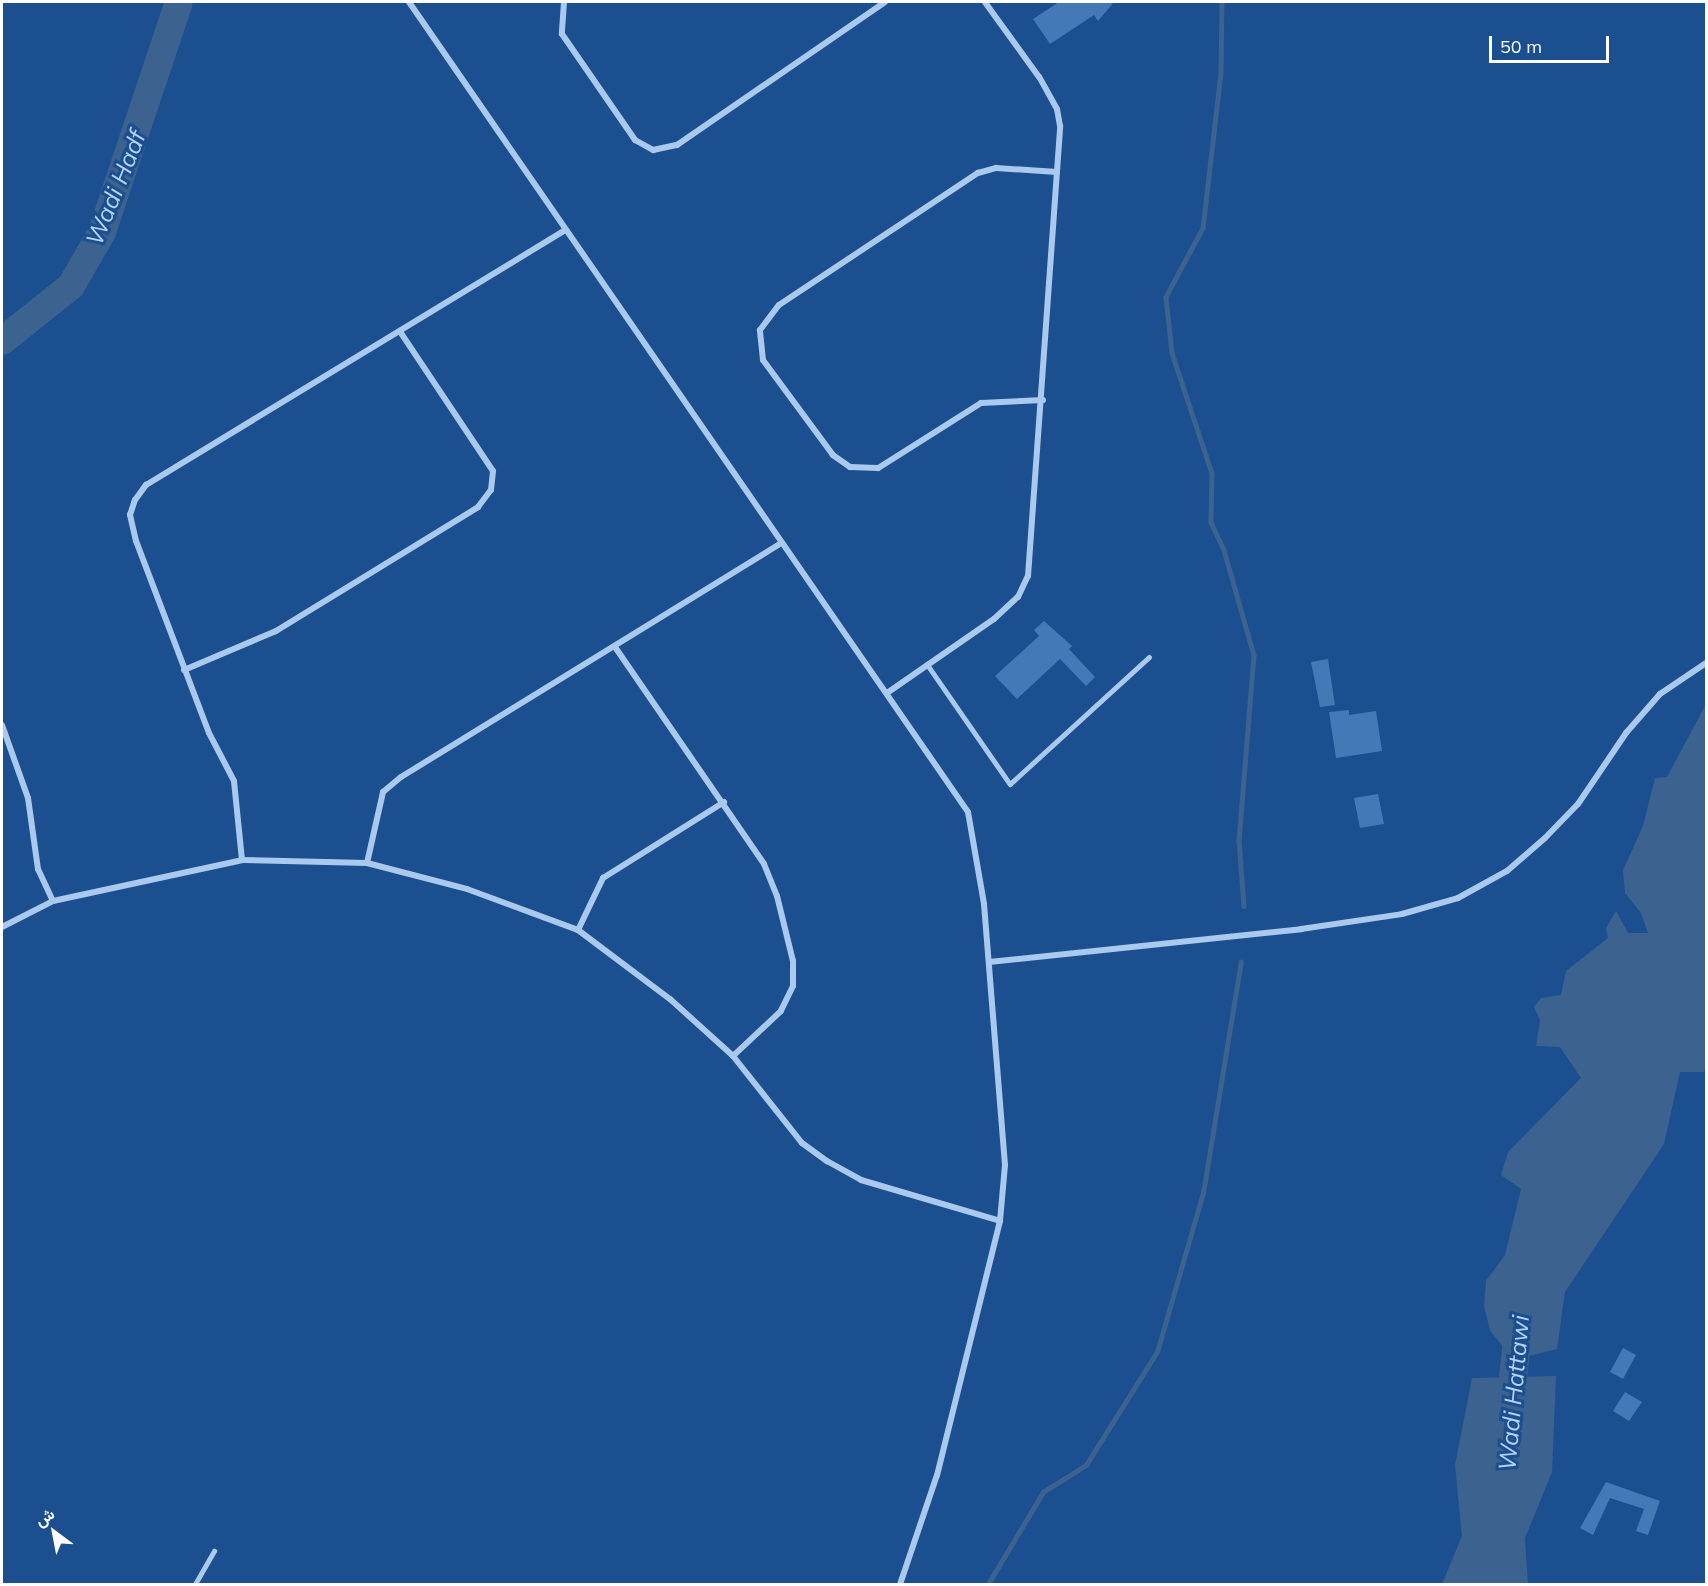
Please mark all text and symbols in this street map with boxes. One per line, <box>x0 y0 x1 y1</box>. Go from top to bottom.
scale bar <box>1492 24 1612 62</box>
text: 50 m <box>1500 35 1542 58</box>
water label: Wadi Hadf <box>80 126 152 250</box>
water label: Wadi Hattawi <box>1493 1314 1535 1472</box>
north arrow <box>24 1502 84 1562</box>
text: ش <box>31 1503 58 1530</box>

